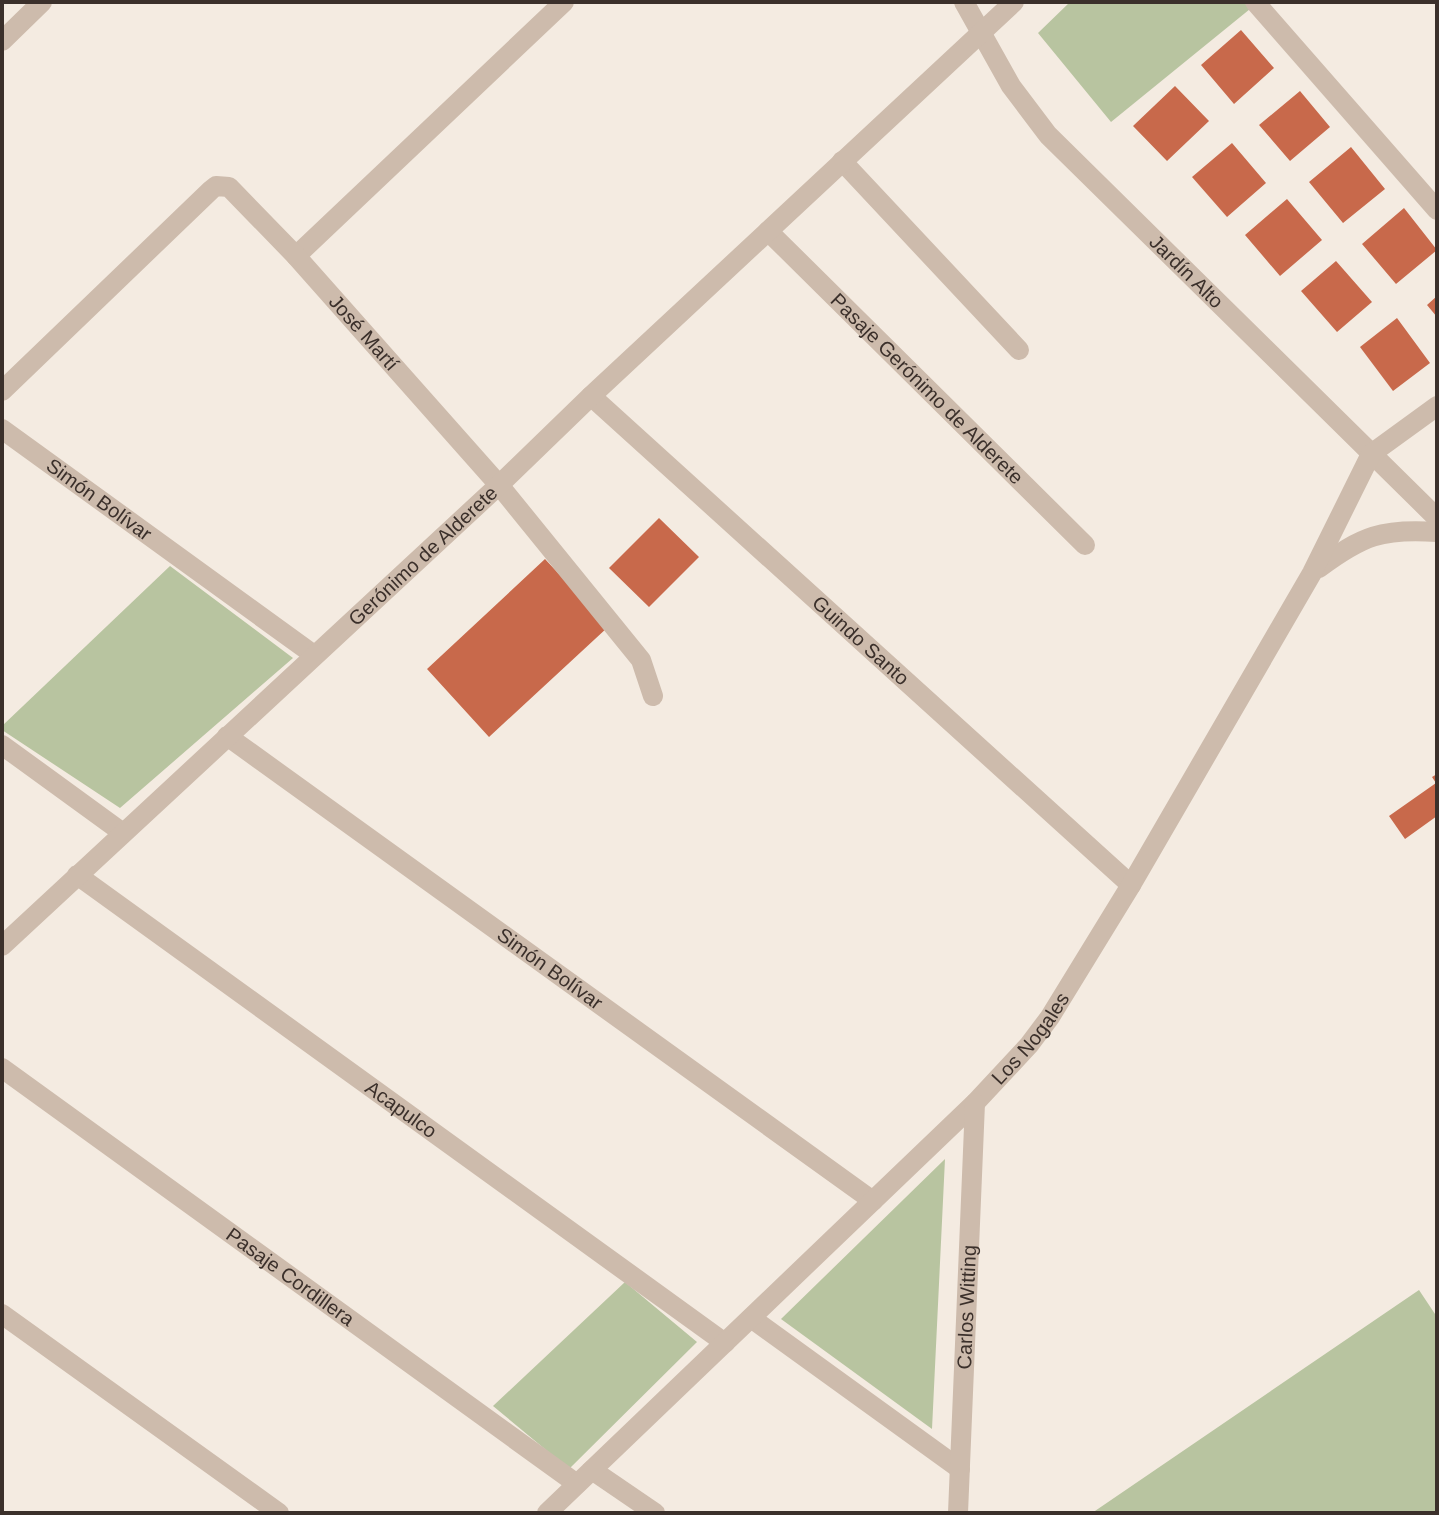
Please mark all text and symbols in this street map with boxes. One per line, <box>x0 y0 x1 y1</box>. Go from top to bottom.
street label: Jardín Alto <box>1145 230 1228 312</box>
street label: Pasaje Gerónimo de Alderete <box>827 289 1028 488</box>
street label: José Martí <box>325 290 403 375</box>
street label: Simón Bolívar <box>42 454 156 545</box>
street label: Gerónimo de Alderete <box>344 481 502 630</box>
street label: Guindo Santo <box>808 591 914 690</box>
street label: Simón Bolívar <box>493 923 607 1014</box>
street label: Los Nogales <box>987 989 1073 1089</box>
street label: Acapulco <box>361 1076 441 1142</box>
street label: Pasaje Cordillera <box>222 1223 359 1331</box>
street label: Carlos Witting <box>953 1244 980 1370</box>

